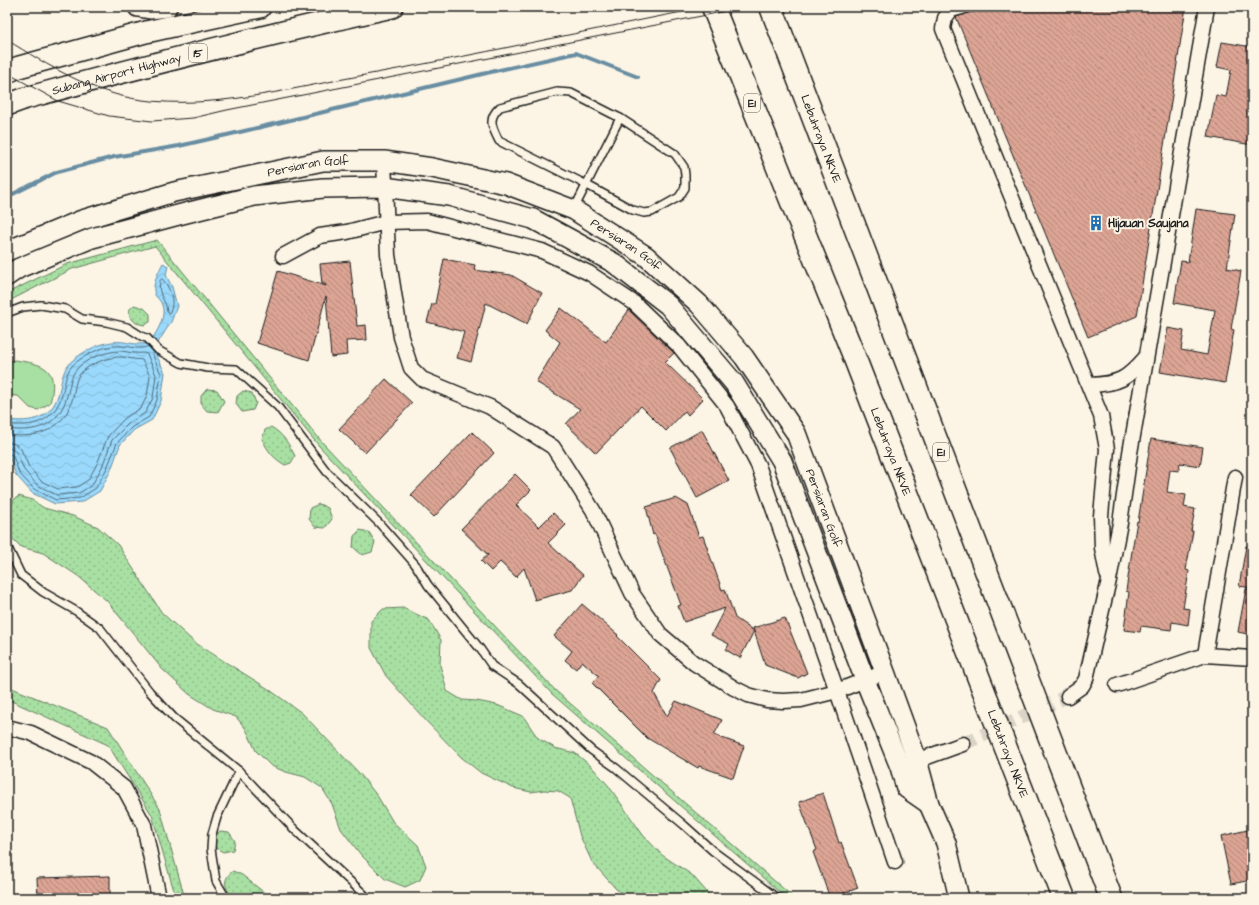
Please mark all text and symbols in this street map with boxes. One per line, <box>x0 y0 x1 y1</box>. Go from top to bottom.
road number: 15 <box>189 44 207 62</box>
street label: Subang Airport Highway <box>50 49 184 99</box>
street label: Lebuhraya NKVE <box>797 92 846 185</box>
road number: E1 <box>744 94 760 112</box>
street label: Persiaran Golf <box>266 152 350 181</box>
street label: Persiaran Golf <box>587 214 666 275</box>
building icon: Hijauan Saujana <box>1087 214 1105 232</box>
place label: Hijauan Saujana <box>1108 215 1189 233</box>
street label: Lebuhraya NKVE <box>866 405 916 498</box>
road number: E1 <box>933 443 949 461</box>
street label: Persiaran Golf <box>802 466 847 550</box>
street label: Lebuhraya NKVE <box>983 707 1033 800</box>

